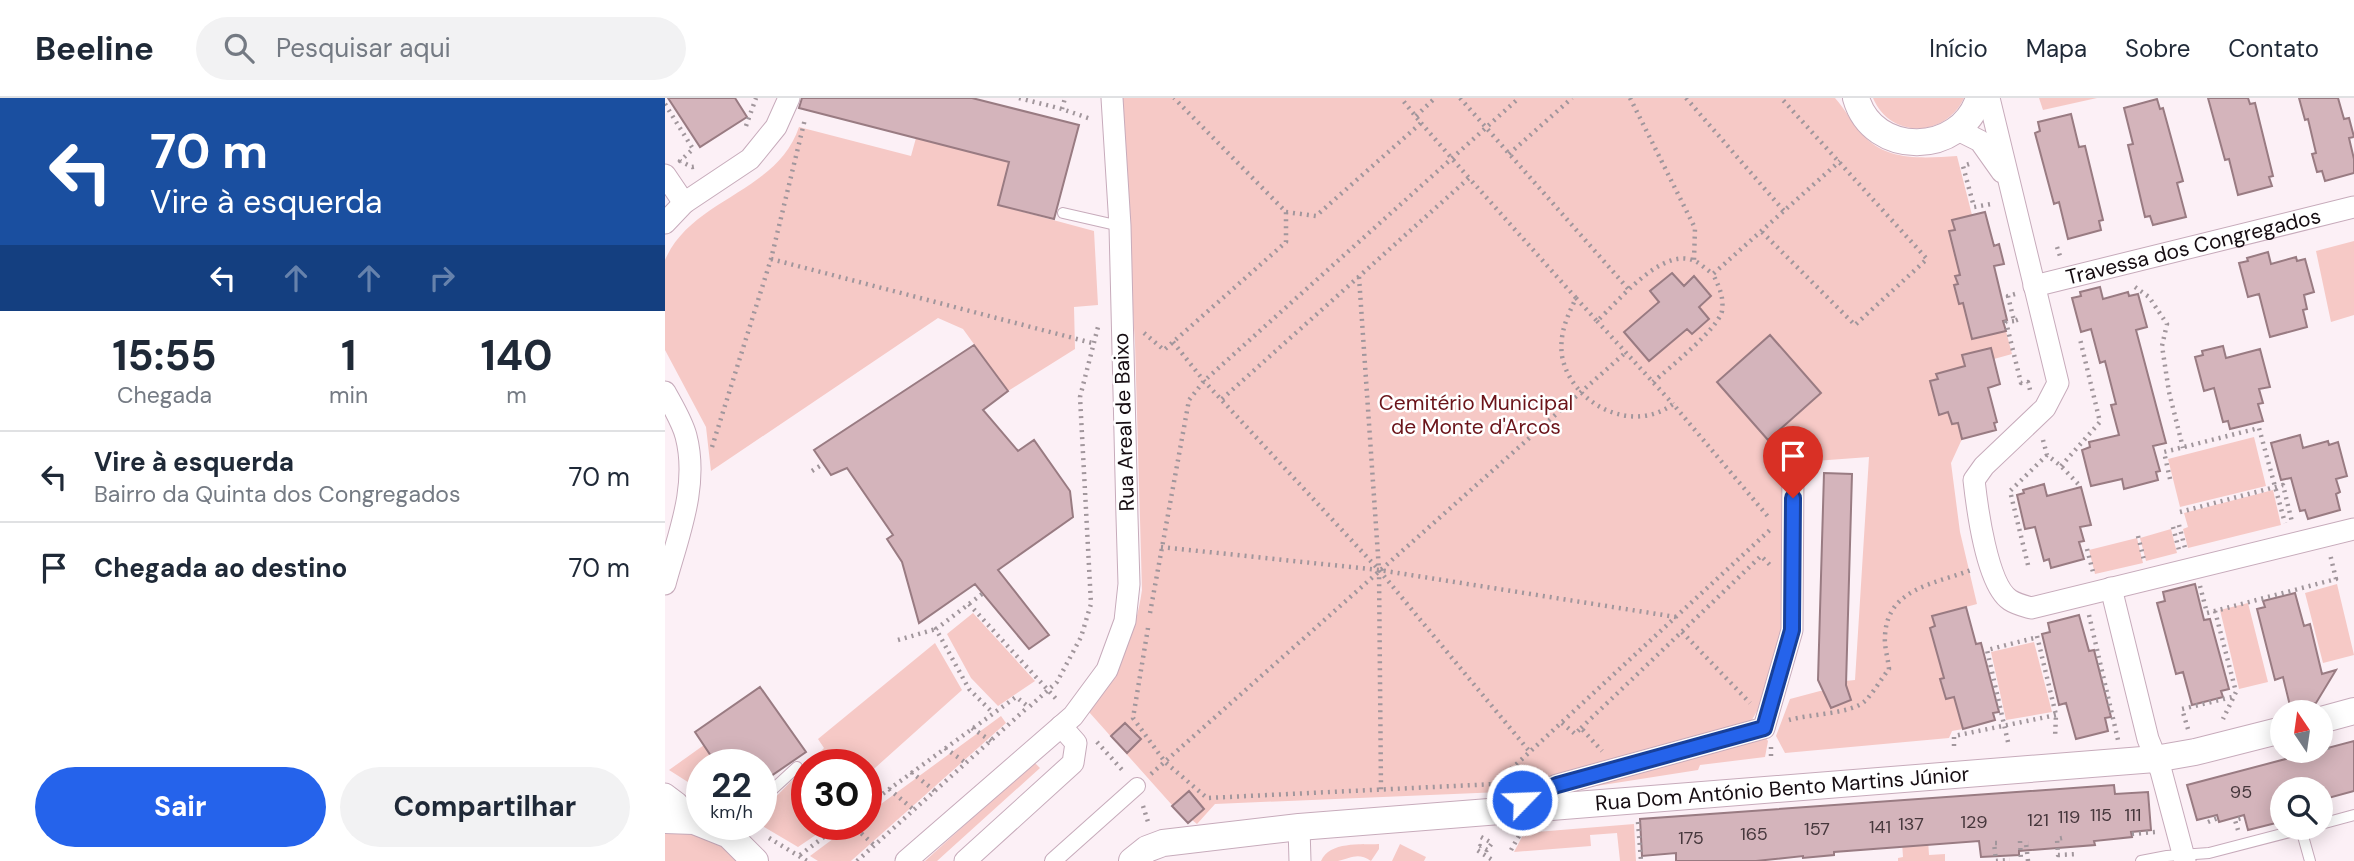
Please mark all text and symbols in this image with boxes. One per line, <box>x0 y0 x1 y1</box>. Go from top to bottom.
search box <box>196 17 686 80</box>
text: Beeline <box>35 27 154 70</box>
icon: search <box>220 29 258 67</box>
text: Pesquisar aqui <box>276 31 451 65</box>
text: Início <box>1929 33 1988 64</box>
text: Mapa <box>2026 33 2087 64</box>
text: Sobre <box>2125 33 2190 64</box>
text: Contato <box>2228 33 2319 64</box>
text: 70 m <box>150 119 268 183</box>
icon: left <box>35 126 126 217</box>
text: Vire à esquerda <box>150 181 382 223</box>
street label: Travessa dos Congregados <box>2063 202 2324 292</box>
icon: left <box>204 259 242 297</box>
icon: ahead <box>277 259 315 297</box>
icon: ahead <box>350 259 388 297</box>
icon: right <box>423 259 461 297</box>
text: 15:55 <box>112 328 217 383</box>
text: 1 <box>341 328 356 383</box>
text: 140 <box>481 328 553 383</box>
street label: Rua Areal de Baixo <box>1107 332 1141 512</box>
text: Chegada <box>117 380 212 410</box>
text: min <box>329 380 368 410</box>
text: m <box>506 380 527 410</box>
park label: Cemitério Municipal de Monte d'Arcos <box>1379 389 1573 441</box>
pin <box>1763 426 1823 498</box>
icon: arrive <box>1774 437 1812 475</box>
text: Vire à esquerda <box>94 445 294 479</box>
icon: left <box>35 458 73 496</box>
text: 70 m <box>569 460 630 494</box>
text: Bairro da Quinta dos Congregados <box>94 479 461 509</box>
icon: arrive <box>35 549 73 587</box>
text: Chegada ao destino <box>94 551 347 585</box>
text: 70 m <box>569 551 630 585</box>
north arrow <box>2270 700 2333 763</box>
map controls <box>2270 700 2333 840</box>
speed limit sign: 30 <box>791 749 882 840</box>
street label: Rua Dom António Bento Martins Júnior <box>1594 760 1971 817</box>
text: 22 <box>711 762 752 808</box>
position arrow <box>1485 763 1559 837</box>
button: Sair <box>35 767 326 847</box>
button: Compartilhar <box>340 767 630 847</box>
button: search <box>2270 777 2333 840</box>
house number: 95 <box>2230 780 2252 804</box>
text: km/h <box>710 800 753 824</box>
house number: 115 <box>2090 803 2112 827</box>
house number: 111 <box>2125 803 2141 827</box>
house number: 119 <box>2058 805 2080 829</box>
house number: 121 <box>2027 808 2049 832</box>
house number: 129 <box>1960 810 1988 834</box>
house number: 137 <box>1898 812 1924 836</box>
house number: 141 <box>1869 815 1891 839</box>
house number: 157 <box>1804 817 1830 841</box>
house number: 165 <box>1740 822 1768 846</box>
house number: 175 <box>1678 826 1704 850</box>

